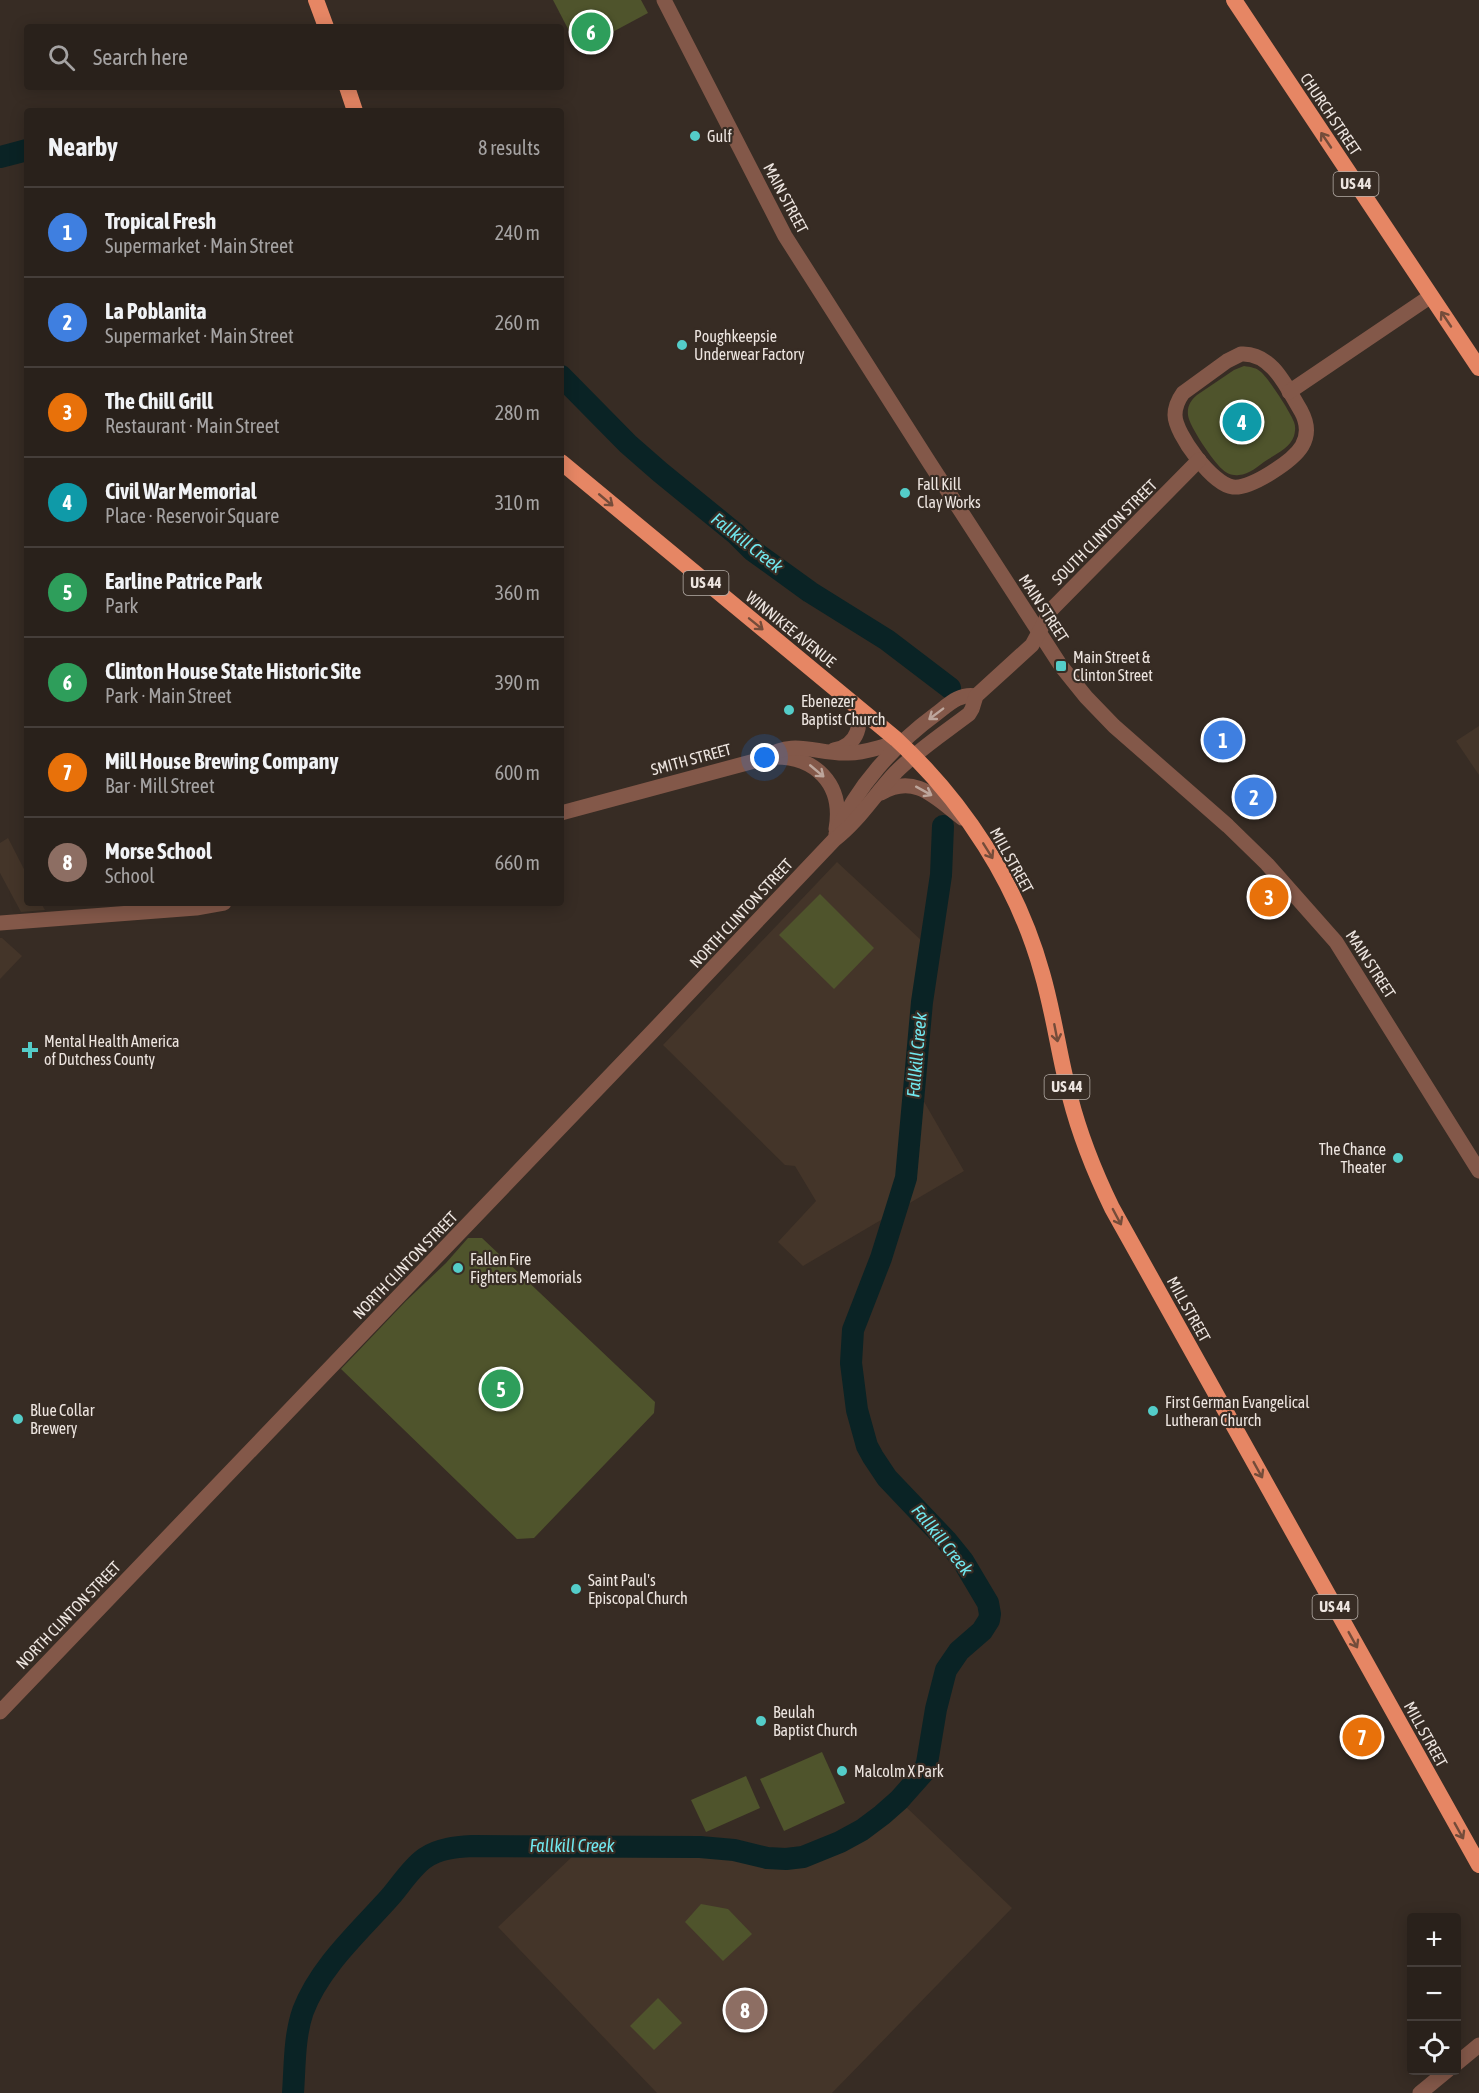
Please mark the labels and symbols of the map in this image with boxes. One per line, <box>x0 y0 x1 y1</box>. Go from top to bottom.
pin: 6 <box>572 9 610 54</box>
street label: CHURCH STREET <box>1297 70 1365 158</box>
place label: Gulf <box>707 127 732 145</box>
marker: Gulf <box>688 129 702 143</box>
one-way arrow <box>1320 132 1332 148</box>
street label: MAIN STREET <box>760 160 812 236</box>
road number: US 44 <box>1334 172 1378 196</box>
one-way arrow <box>1440 312 1452 328</box>
place label: Poughkeepsie Underwear Factory <box>694 327 805 364</box>
marker: Poughkeepsie Underwear Factory <box>675 338 689 352</box>
pin: 4 <box>1222 400 1262 444</box>
place label: Fall Kill Clay Works <box>917 475 981 512</box>
street label: SOUTH CLINTON STREET <box>1048 476 1160 588</box>
marker: Fall Kill Clay Works <box>898 486 912 500</box>
one-way arrow <box>598 493 614 506</box>
water label: Fallkill Creek <box>707 508 788 578</box>
road number: US 44 <box>684 571 728 595</box>
street label: MAIN STREET <box>1016 571 1072 645</box>
street label: WINNIKEE AVENUE <box>743 587 840 671</box>
one-way arrow <box>748 617 764 630</box>
place label: Main Street & Clinton Street <box>1073 648 1153 684</box>
marker: Main Street & Clinton Street <box>1054 659 1068 673</box>
place label: Ebenezer Baptist Church <box>801 692 885 729</box>
marker: Ebenezer Baptist Church <box>782 703 796 717</box>
one-way arrow <box>928 708 944 720</box>
pin: 1 <box>1204 718 1242 762</box>
street label: SMITH STREET <box>649 740 733 778</box>
your location <box>750 743 779 772</box>
one-way arrow <box>809 764 824 778</box>
pin: 2 <box>1234 774 1274 820</box>
one-way arrow <box>915 785 932 797</box>
street label: MILL STREET <box>987 824 1037 896</box>
one-way arrow <box>982 843 995 860</box>
street label: NORTH CLINTON STREET <box>686 855 796 971</box>
pin: 3 <box>1250 874 1288 920</box>
street label: MAIN STREET <box>1343 927 1399 1001</box>
water label: Fallkill Creek <box>902 1011 931 1098</box>
one-way arrow <box>1051 1023 1062 1042</box>
place label: Mental Health America of Dutchess County <box>44 1032 179 1069</box>
marker: Mental Health America of Dutchess County <box>21 1041 39 1059</box>
road number: US 44 <box>1044 1075 1090 1099</box>
place label: The Chance Theater <box>1319 1140 1386 1176</box>
marker: The Chance Theater <box>1391 1151 1405 1165</box>
street label: NORTH CLINTON STREET <box>349 1208 461 1322</box>
one-way arrow <box>1112 1208 1123 1226</box>
place label: Fallen Fire Fighters Memorials <box>470 1250 582 1287</box>
marker: Fallen Fire Fighters Memorials <box>451 1261 465 1275</box>
street label: MILL STREET <box>1164 1273 1214 1345</box>
pin: 5 <box>482 1366 520 1412</box>
place label: First German Evangelical Lutheran Church <box>1165 1393 1310 1429</box>
place label: Blue Collar Brewery <box>30 1401 95 1438</box>
marker: First German Evangelical Lutheran Church <box>1146 1404 1160 1418</box>
marker: Blue Collar Brewery <box>11 1412 25 1426</box>
one-way arrow <box>1253 1461 1265 1478</box>
water label: Fallkill Creek <box>907 1500 978 1580</box>
street label: NORTH CLINTON STREET <box>12 1558 124 1672</box>
place label: Saint Paul's Episcopal Church <box>588 1571 688 1608</box>
marker: Saint Paul's Episcopal Church <box>569 1582 583 1596</box>
road number: US 44 <box>1312 1595 1358 1619</box>
one-way arrow <box>1348 1631 1359 1649</box>
street label: MILL STREET <box>1401 1698 1451 1770</box>
place label: Beulah Baptist Church <box>773 1703 857 1740</box>
marker: Beulah Baptist Church <box>754 1714 768 1728</box>
pin: 7 <box>1342 1714 1382 1760</box>
place label: Malcolm X Park <box>854 1762 944 1780</box>
marker: Malcolm X Park <box>835 1764 849 1778</box>
one-way arrow <box>1454 1821 1465 1839</box>
water label: Fallkill Creek <box>529 1835 616 1856</box>
pin: 8 <box>726 1988 764 2032</box>

